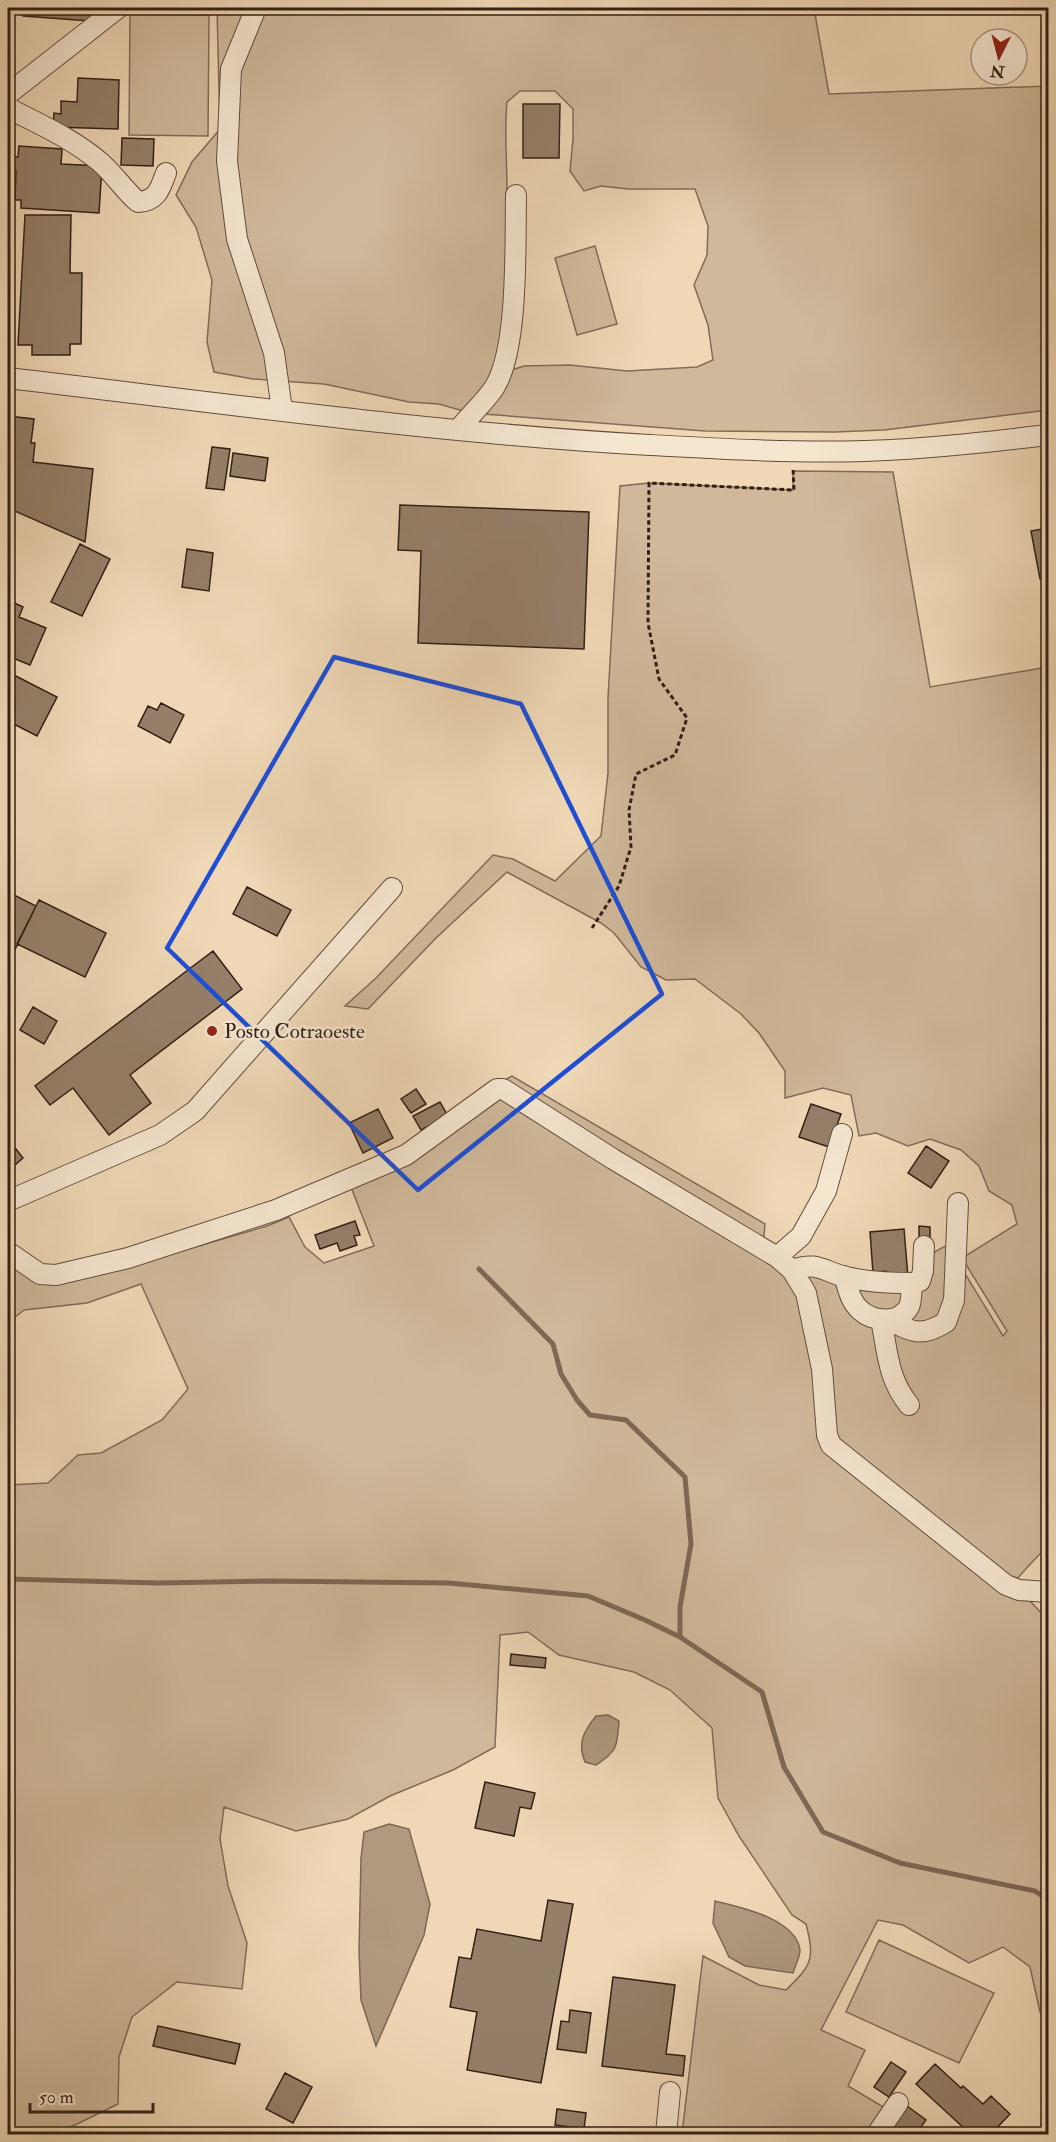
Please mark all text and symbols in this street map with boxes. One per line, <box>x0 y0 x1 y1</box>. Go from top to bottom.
north arrow <box>969 27 1029 87</box>
text: N <box>989 60 1007 82</box>
place label: Posto Cotraoeste <box>224 1018 365 1045</box>
marker: Posto Cotraoeste <box>205 1024 219 1038</box>
scale bar <box>30 2076 153 2114</box>
text: 50 m <box>39 2086 74 2109</box>

